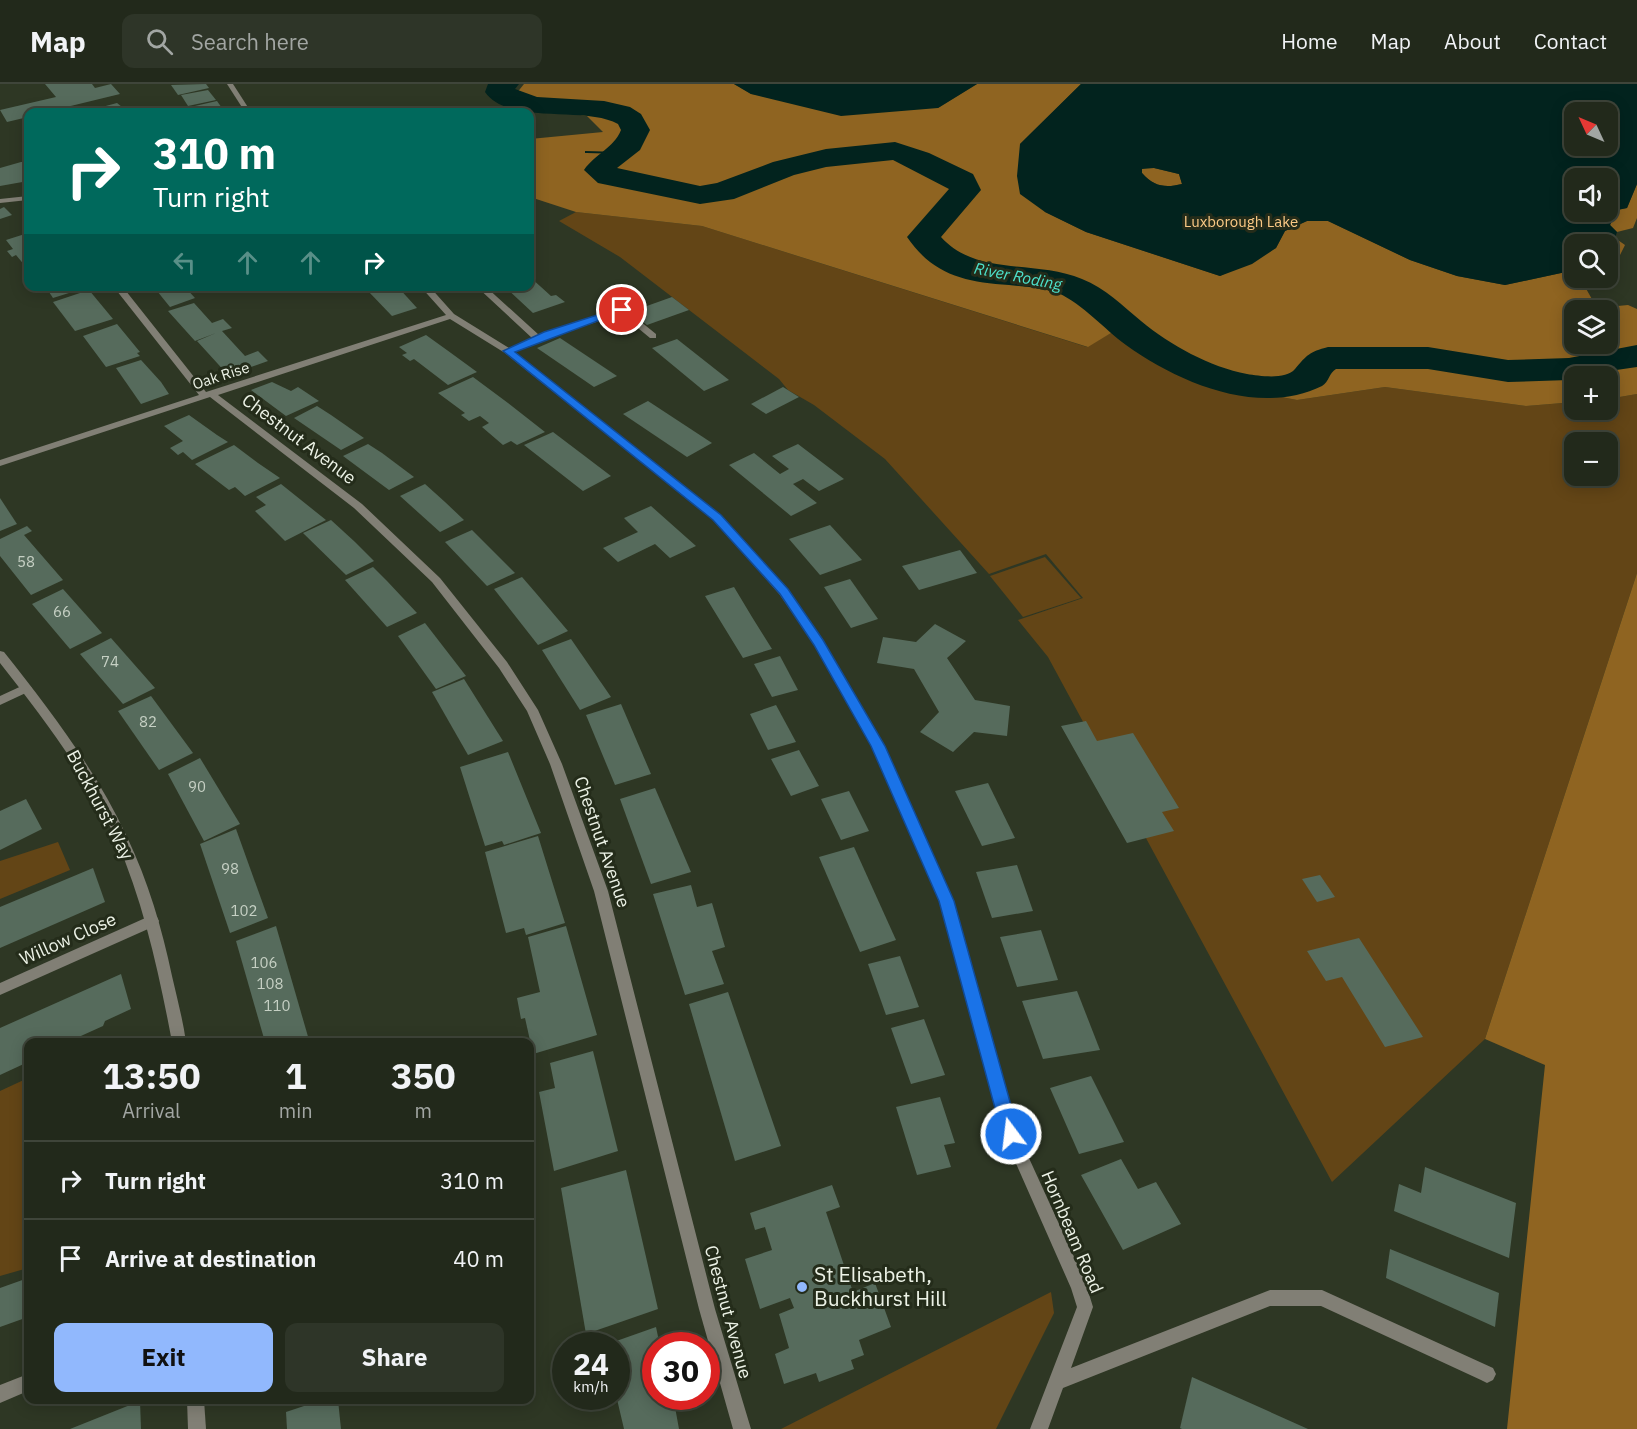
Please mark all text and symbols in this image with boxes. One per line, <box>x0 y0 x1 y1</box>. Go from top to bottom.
search box <box>122 14 542 68</box>
text: Map <box>30 23 86 60</box>
icon: search <box>143 25 176 58</box>
text: Search here <box>191 27 309 56</box>
text: Home <box>1281 27 1338 55</box>
text: Map <box>1371 27 1411 55</box>
text: About <box>1444 27 1501 55</box>
text: Contact <box>1534 27 1607 55</box>
north arrow <box>1564 102 1618 156</box>
map controls <box>1564 102 1618 486</box>
text: 310 m <box>153 126 276 181</box>
icon: right <box>54 132 132 210</box>
button: sound <box>1564 168 1618 222</box>
text: Turn right <box>153 179 270 214</box>
park label: Luxborough Lake <box>1184 212 1298 231</box>
button: search <box>1564 234 1618 288</box>
icon: left <box>168 246 201 279</box>
icon: ahead <box>231 246 264 279</box>
icon: ahead <box>294 246 327 279</box>
icon: right <box>357 246 390 279</box>
water label: River Roding <box>973 258 1064 294</box>
pin <box>596 284 647 335</box>
icon: arrive <box>605 293 638 326</box>
button: layers <box>1564 300 1618 354</box>
street label: Oak Rise <box>190 357 252 394</box>
button: + <box>1564 366 1618 420</box>
street label: Chestnut Avenue <box>238 388 361 489</box>
button: − <box>1564 432 1618 486</box>
house number: 58 <box>17 552 35 571</box>
house number: 66 <box>53 602 71 621</box>
house number: 74 <box>101 652 119 671</box>
house number: 82 <box>139 712 157 731</box>
street label: Buckhurst Way <box>62 746 139 864</box>
street label: Chestnut Avenue <box>569 773 636 911</box>
house number: 90 <box>188 777 206 796</box>
house number: 98 <box>221 859 239 878</box>
house number: 102 <box>230 901 258 920</box>
street label: Willow Close <box>16 907 120 970</box>
house number: 106 <box>250 953 278 972</box>
house number: 108 <box>256 974 284 993</box>
house number: 110 <box>263 996 291 1015</box>
text: 13:50 <box>102 1052 201 1099</box>
text: 1 <box>285 1052 307 1099</box>
text: 350 <box>391 1052 456 1099</box>
text: Arrival <box>122 1097 181 1124</box>
text: min <box>279 1097 313 1124</box>
text: m <box>415 1097 432 1124</box>
position arrow <box>979 1102 1043 1166</box>
icon: right <box>54 1164 87 1197</box>
text: Turn right <box>105 1166 206 1195</box>
text: 310 m <box>440 1166 504 1195</box>
street label: Hornbeam Road <box>1036 1167 1109 1297</box>
icon: arrive <box>54 1242 87 1275</box>
street label: Chestnut Avenue <box>700 1243 757 1381</box>
text: Arrive at destination <box>105 1244 316 1273</box>
text: 40 m <box>453 1244 504 1273</box>
place label: St Elisabeth, Buckhurst Hill <box>814 1260 947 1312</box>
marker: St Elisabeth, Buckhurst Hill <box>795 1280 809 1294</box>
button: Exit <box>54 1323 273 1392</box>
button: Share <box>285 1323 504 1392</box>
speed limit sign: 30 <box>642 1332 720 1410</box>
text: 24 <box>573 1344 609 1383</box>
text: km/h <box>573 1377 609 1396</box>

